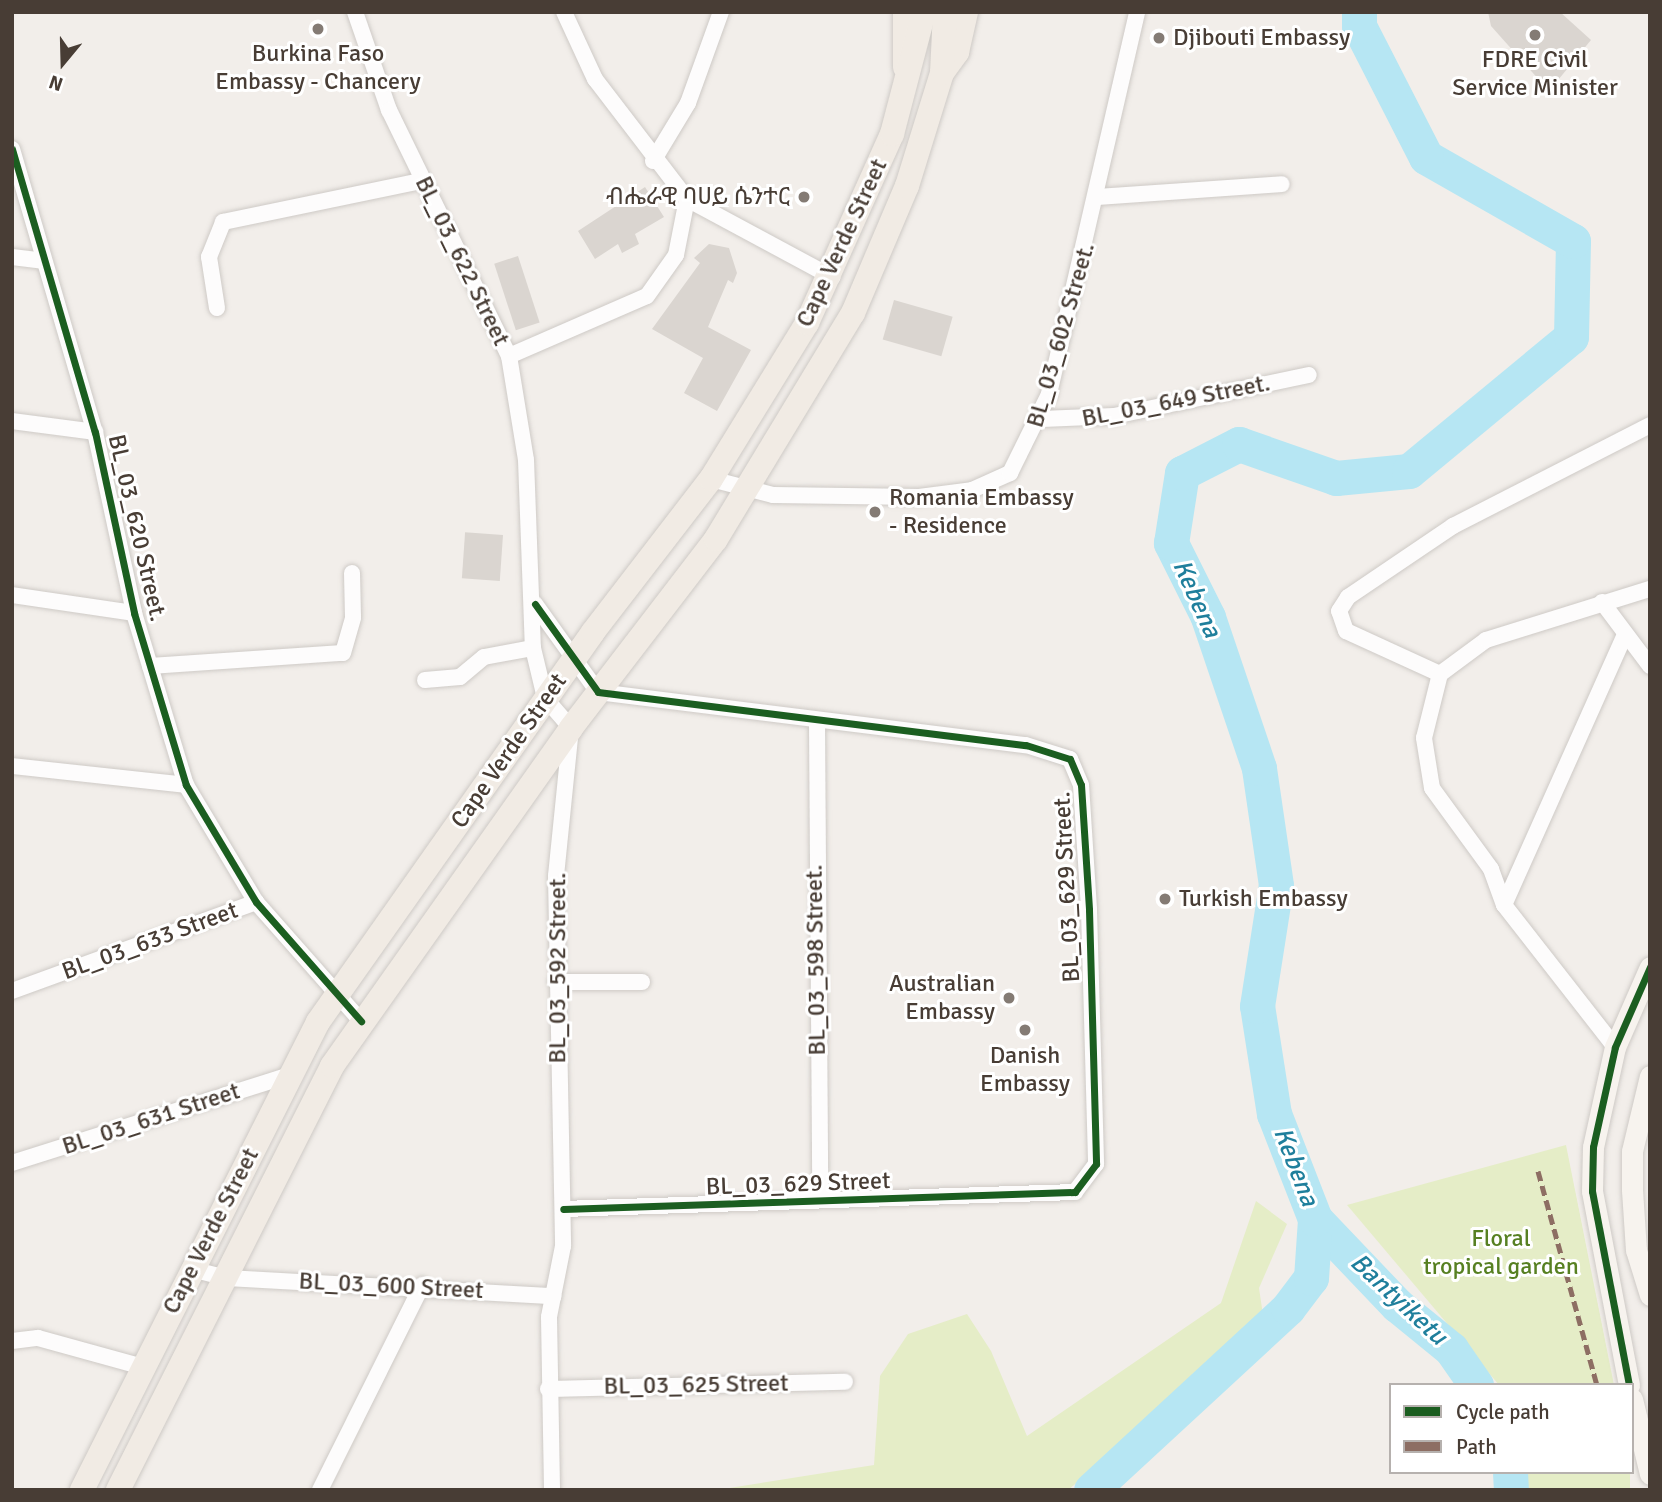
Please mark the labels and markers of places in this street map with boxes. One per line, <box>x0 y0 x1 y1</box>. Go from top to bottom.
marker: Burkina Faso Embassy - Chancery <box>310 21 326 37</box>
place label: Djibouti Embassy <box>1173 24 1350 52</box>
marker: FDRE Civil Service Minister <box>1527 27 1543 43</box>
marker: Djibouti Embassy <box>1151 30 1167 46</box>
place label: Burkina Faso Embassy - Chancery <box>215 40 421 96</box>
place label: FDRE Civil Service Minister <box>1452 46 1618 102</box>
place label: ብሔራዊ ባሀይ ሴንተር <box>606 183 790 211</box>
marker: ብሔራዊ ባሀይ ሴንተር <box>796 189 812 205</box>
place label: Romania Embassy - Residence <box>889 484 1074 540</box>
marker: Romania Embassy - Residence <box>867 504 883 520</box>
place label: Turkish Embassy <box>1179 885 1348 913</box>
marker: Turkish Embassy <box>1157 891 1173 907</box>
place label: Australian Embassy <box>889 970 995 1026</box>
marker: Australian Embassy <box>1001 990 1017 1006</box>
marker: Danish Embassy <box>1017 1022 1033 1038</box>
place label: Danish Embassy <box>980 1042 1070 1098</box>

